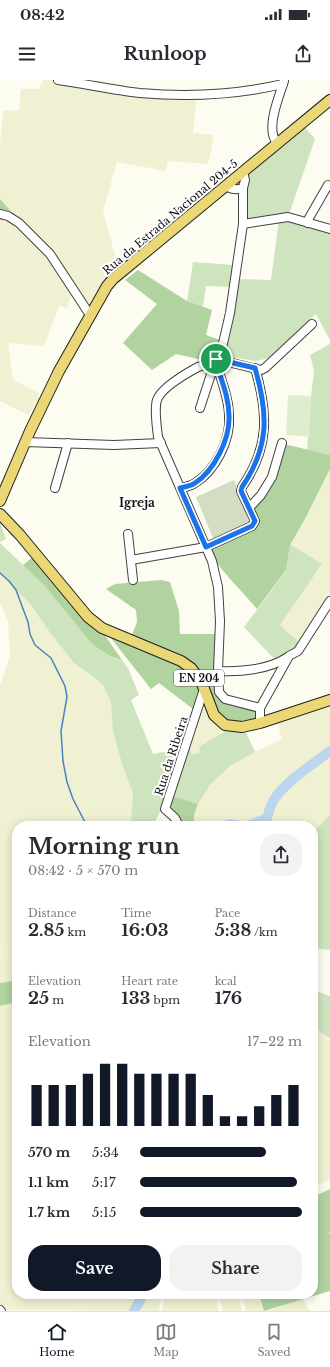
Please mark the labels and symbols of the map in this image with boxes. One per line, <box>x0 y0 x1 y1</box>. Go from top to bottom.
street label: Rua da Estrada Nacional 204-5 <box>100 156 240 278</box>
pin <box>199 342 233 376</box>
district label: Igreja <box>119 495 155 510</box>
road number: EN 204 <box>174 670 224 686</box>
street label: Rua da Ribeira <box>152 714 191 798</box>

